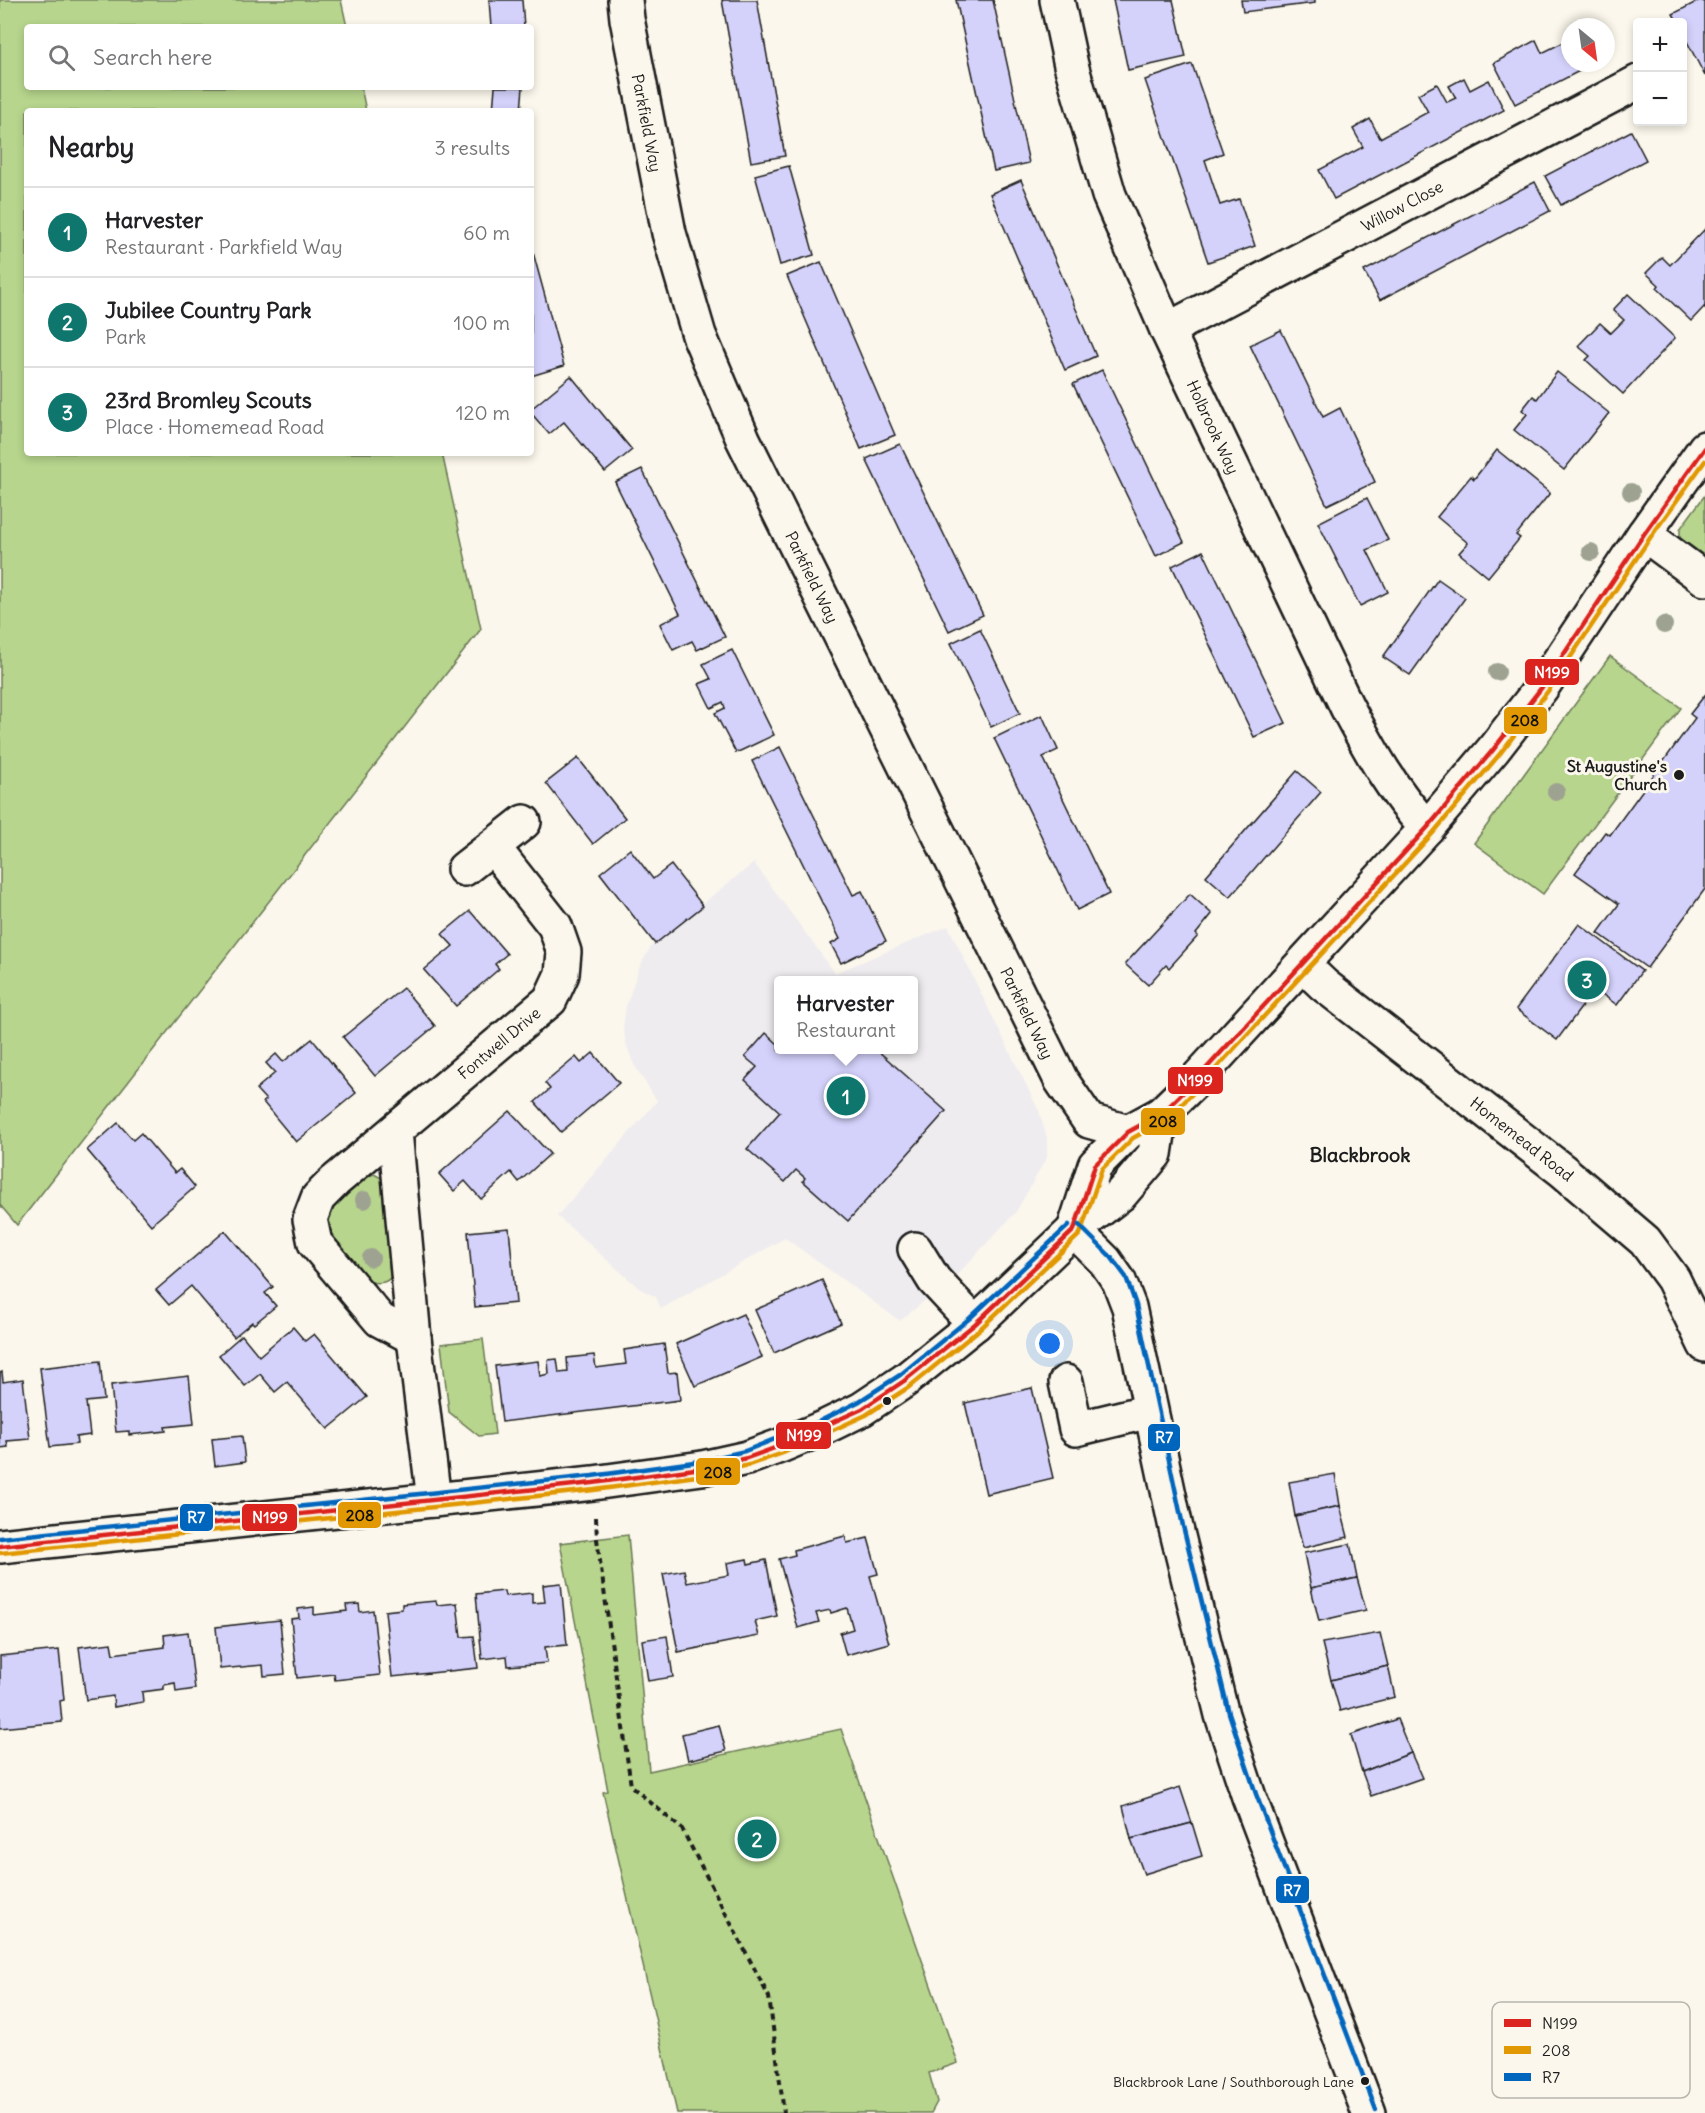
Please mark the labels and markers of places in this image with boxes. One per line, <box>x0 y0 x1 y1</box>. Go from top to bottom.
place label: St Augustine's Church <box>1567 756 1667 794</box>
marker: St Augustine's Church <box>1672 768 1686 782</box>
pin: 3 <box>1568 958 1606 1002</box>
pin: 1 <box>826 1074 866 1118</box>
unlabelled marker <box>881 1395 893 1407</box>
pin: 2 <box>738 1816 777 1862</box>
place label: Blackbrook Lane / Southborough Lane <box>1113 2073 1354 2091</box>
marker: Blackbrook Lane / Southborough Lane <box>1359 2075 1371 2087</box>

